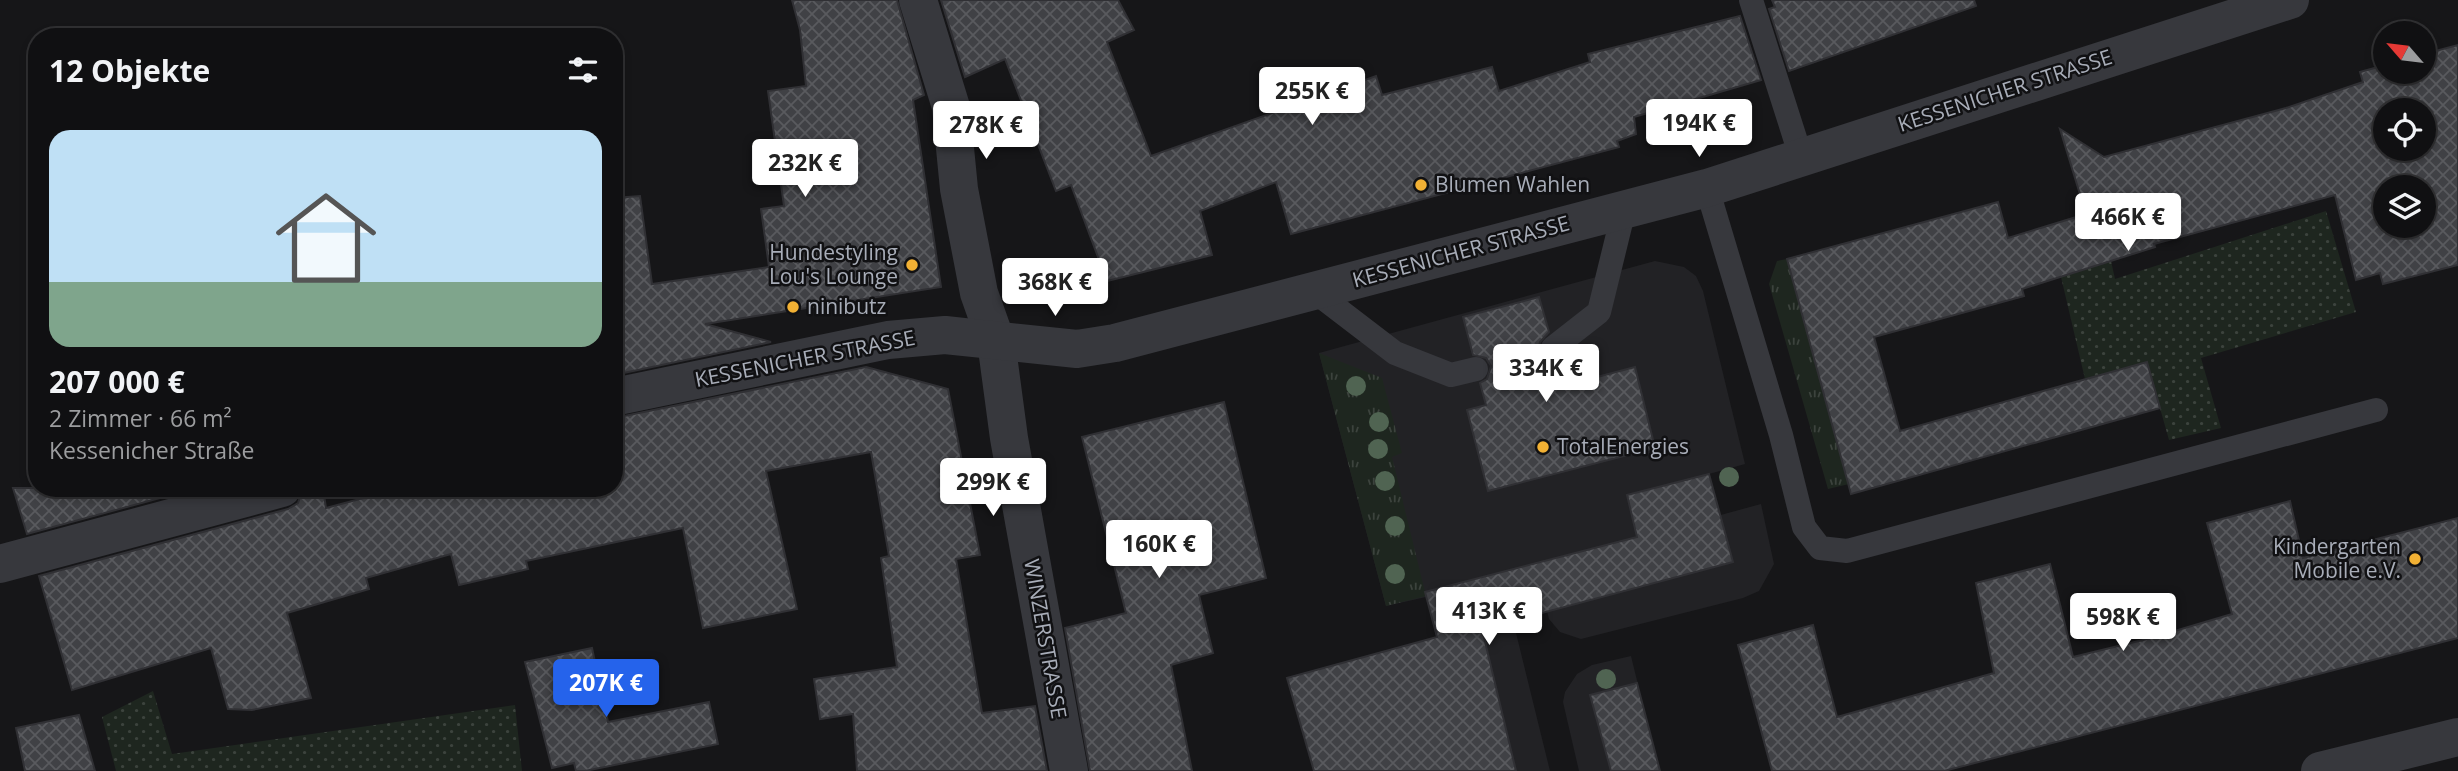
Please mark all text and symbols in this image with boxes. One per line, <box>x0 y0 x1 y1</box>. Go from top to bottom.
north arrow <box>2373 21 2436 84</box>
map controls <box>2373 21 2436 238</box>
street label: KESSENICHER STRASSE <box>1894 42 2115 138</box>
text: 12 Objekte <box>49 50 210 91</box>
icon: filters <box>564 51 602 89</box>
pin: 255K € <box>1255 68 1369 127</box>
text: 255K € <box>1275 74 1349 106</box>
button: locate <box>2373 98 2436 161</box>
pin: 194K € <box>1642 100 1756 159</box>
pin: 278K € <box>929 102 1043 161</box>
text: 194K € <box>1662 106 1736 138</box>
text: 278K € <box>949 108 1023 140</box>
pin: 232K € <box>748 140 862 199</box>
text: 232K € <box>768 146 842 178</box>
place label: Blumen Wahlen <box>1435 170 1590 198</box>
icon: home <box>263 175 389 301</box>
button: layers <box>2373 175 2436 238</box>
marker: Blumen Wahlen <box>1413 177 1429 193</box>
pin: 466K € <box>2071 194 2185 253</box>
text: 466K € <box>2091 200 2165 232</box>
street label: KESSENICHER STRASSE <box>1349 209 1572 294</box>
place label: Hundestyling Lou's Lounge <box>769 238 898 290</box>
marker: Hundestyling Lou's Lounge <box>904 257 920 273</box>
pin: 368K € <box>998 258 1112 318</box>
text: 368K € <box>1018 265 1092 297</box>
place label: ninibutz <box>807 292 887 320</box>
marker: ninibutz <box>785 299 801 315</box>
street label: KESSENICHER STRASSE <box>692 323 917 393</box>
pin: 334K € <box>1489 344 1603 404</box>
text: 334K € <box>1509 351 1583 383</box>
text: 207 000 € <box>49 361 185 402</box>
text: 2 Zimmer · 66 m² <box>49 402 232 434</box>
place label: TotalEnergies <box>1557 432 1689 460</box>
text: Kessenicher Straße <box>49 434 254 466</box>
marker: TotalEnergies <box>1535 439 1551 455</box>
pin: 299K € <box>936 458 1050 518</box>
text: 299K € <box>956 465 1030 497</box>
pin: 160K € <box>1102 520 1216 580</box>
text: 160K € <box>1122 527 1196 559</box>
place label: Kindergarten Mobile e.V. <box>2273 532 2401 584</box>
marker: Kindergarten Mobile e.V. <box>2407 551 2423 567</box>
street label: WINZERSTRASSE <box>1018 557 1074 721</box>
pin: 413K € <box>1432 588 1546 647</box>
text: 413K € <box>1452 594 1526 626</box>
pin: 598K € <box>2066 594 2180 653</box>
text: 598K € <box>2086 600 2160 632</box>
pin: 207K € <box>549 660 663 719</box>
text: 207K € <box>569 666 643 698</box>

